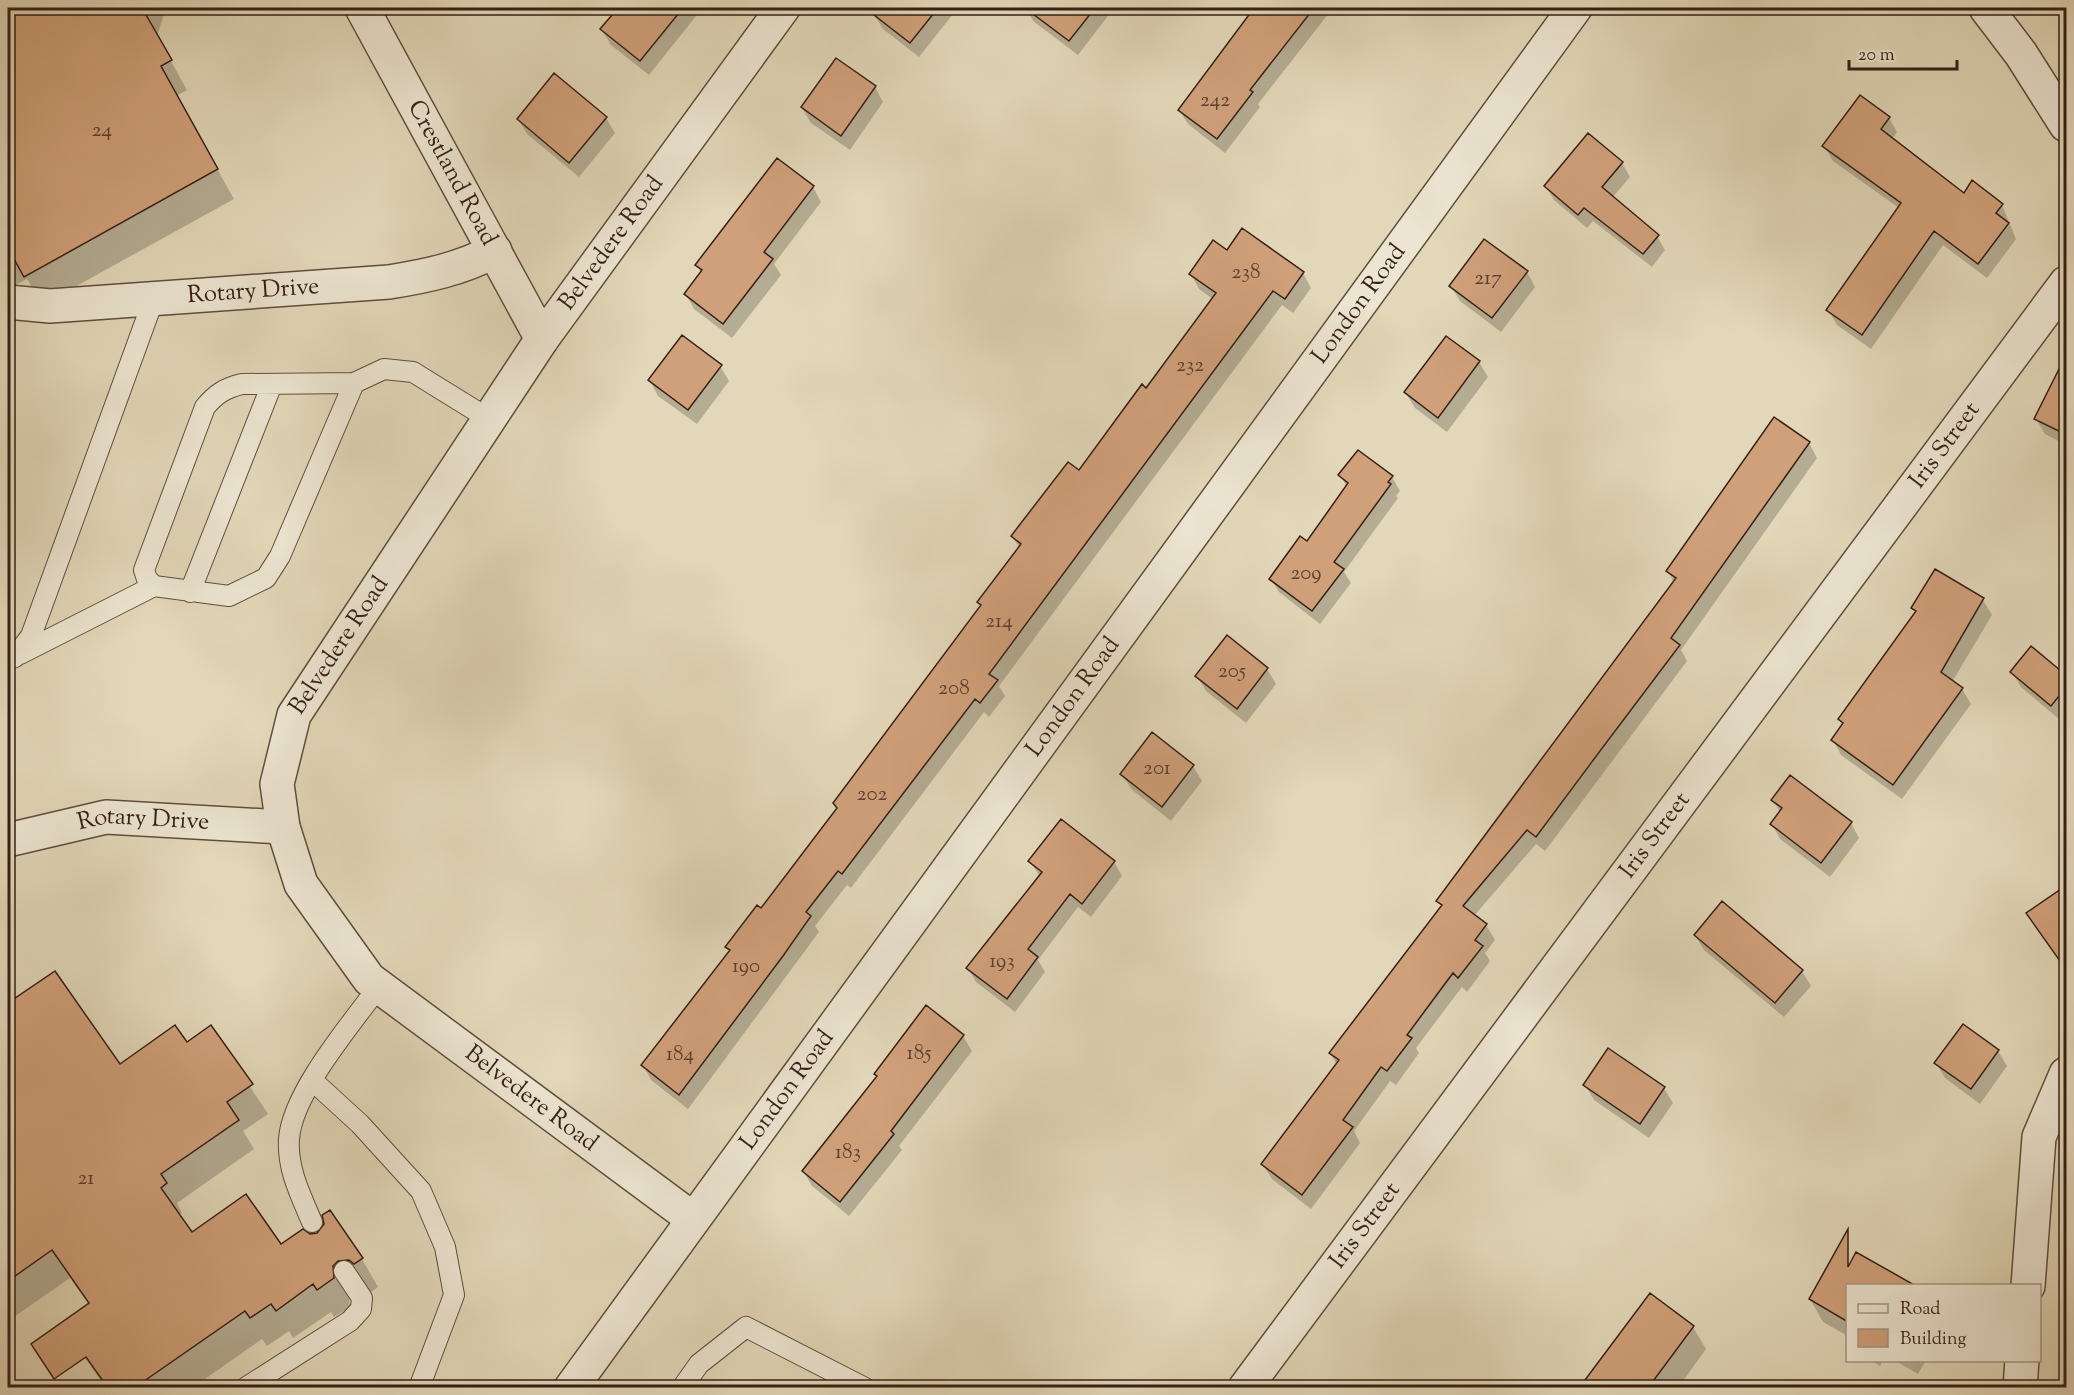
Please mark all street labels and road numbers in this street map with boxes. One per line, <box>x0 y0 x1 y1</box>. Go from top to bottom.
street label: Crestland Road <box>398 94 505 253</box>
street label: Belvedere Road <box>551 169 673 318</box>
street label: London Road <box>1304 237 1415 372</box>
street label: Rotary Drive <box>186 270 321 313</box>
street label: Iris Street <box>1902 395 1989 496</box>
street label: Belvedere Road <box>281 570 398 722</box>
street label: London Road <box>1018 630 1129 765</box>
street label: Iris Street <box>1612 785 1699 886</box>
street label: Rotary Drive <box>74 800 210 840</box>
street label: London Road <box>732 1023 843 1158</box>
street label: Belvedere Road <box>457 1037 605 1161</box>
street label: Iris Street <box>1322 1175 1409 1276</box>

